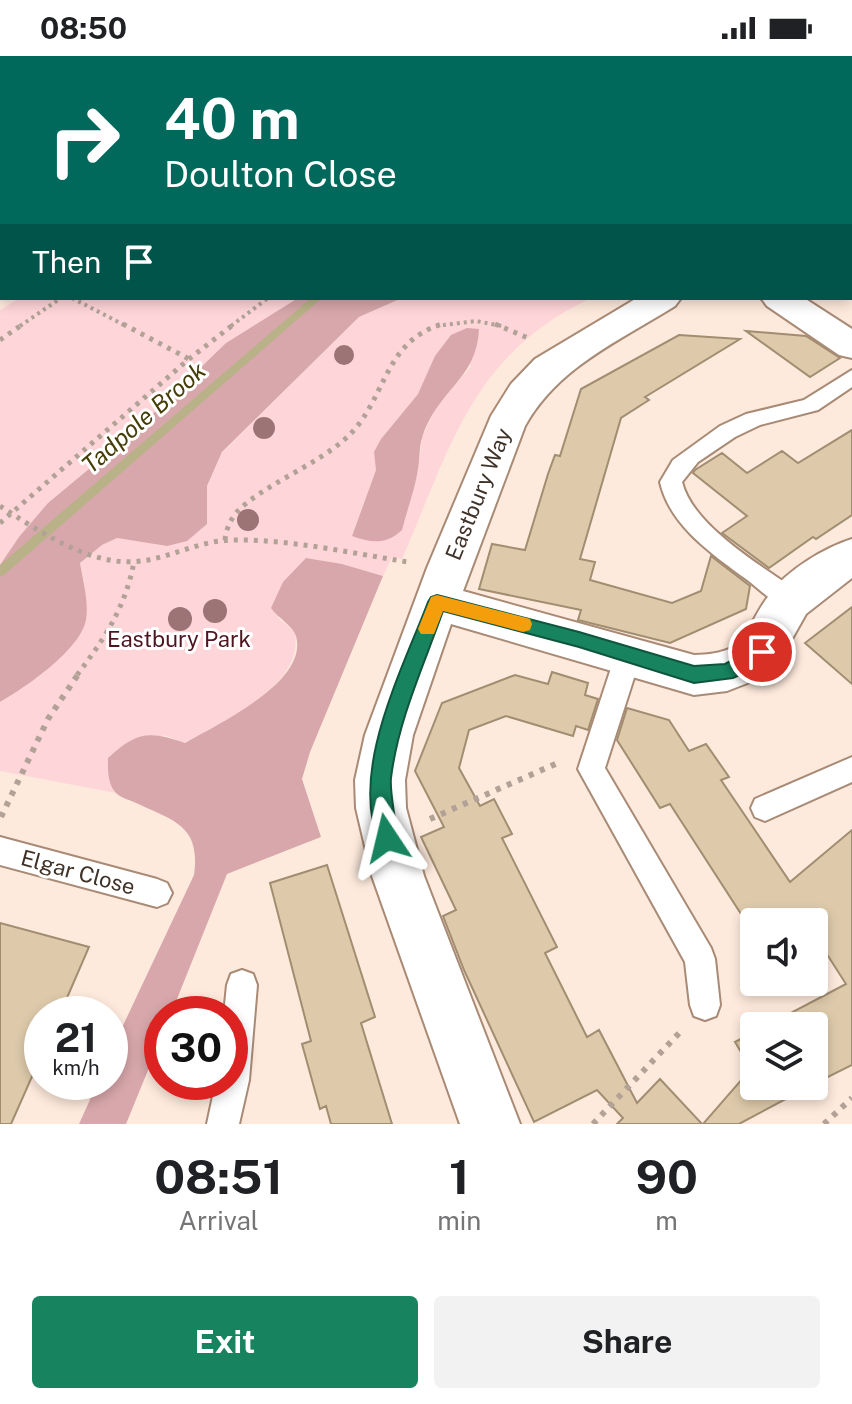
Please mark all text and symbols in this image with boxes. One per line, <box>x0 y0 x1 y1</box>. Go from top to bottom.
text: 08:50 <box>40 10 127 46</box>
text: 40 m <box>164 86 300 152</box>
icon: right <box>32 88 136 192</box>
text: Doulton Close <box>164 153 397 195</box>
icon: arrive <box>117 240 161 284</box>
text: Then <box>32 244 101 280</box>
water label: Tadpole Brook <box>76 356 211 478</box>
street label: Eastbury Way <box>440 424 516 564</box>
pin <box>728 618 796 686</box>
park label: Eastbury Park <box>107 626 251 652</box>
icon: arrive <box>740 630 784 674</box>
position arrow <box>345 796 429 880</box>
street label: Elgar Close <box>18 844 138 900</box>
map controls <box>740 908 828 1100</box>
button: sound <box>740 908 828 996</box>
speed limit sign: 30 <box>144 996 248 1100</box>
button: layers <box>740 1012 828 1100</box>
text: 21 <box>55 1014 97 1061</box>
text: km/h <box>52 1056 100 1080</box>
text: 08:51 <box>154 1148 283 1205</box>
text: 1 <box>449 1148 469 1205</box>
text: 90 <box>635 1148 698 1205</box>
text: Arrival <box>178 1205 259 1236</box>
text: min <box>437 1205 481 1236</box>
text: m <box>655 1205 678 1236</box>
button: Exit <box>32 1296 418 1388</box>
button: Share <box>434 1296 820 1388</box>

